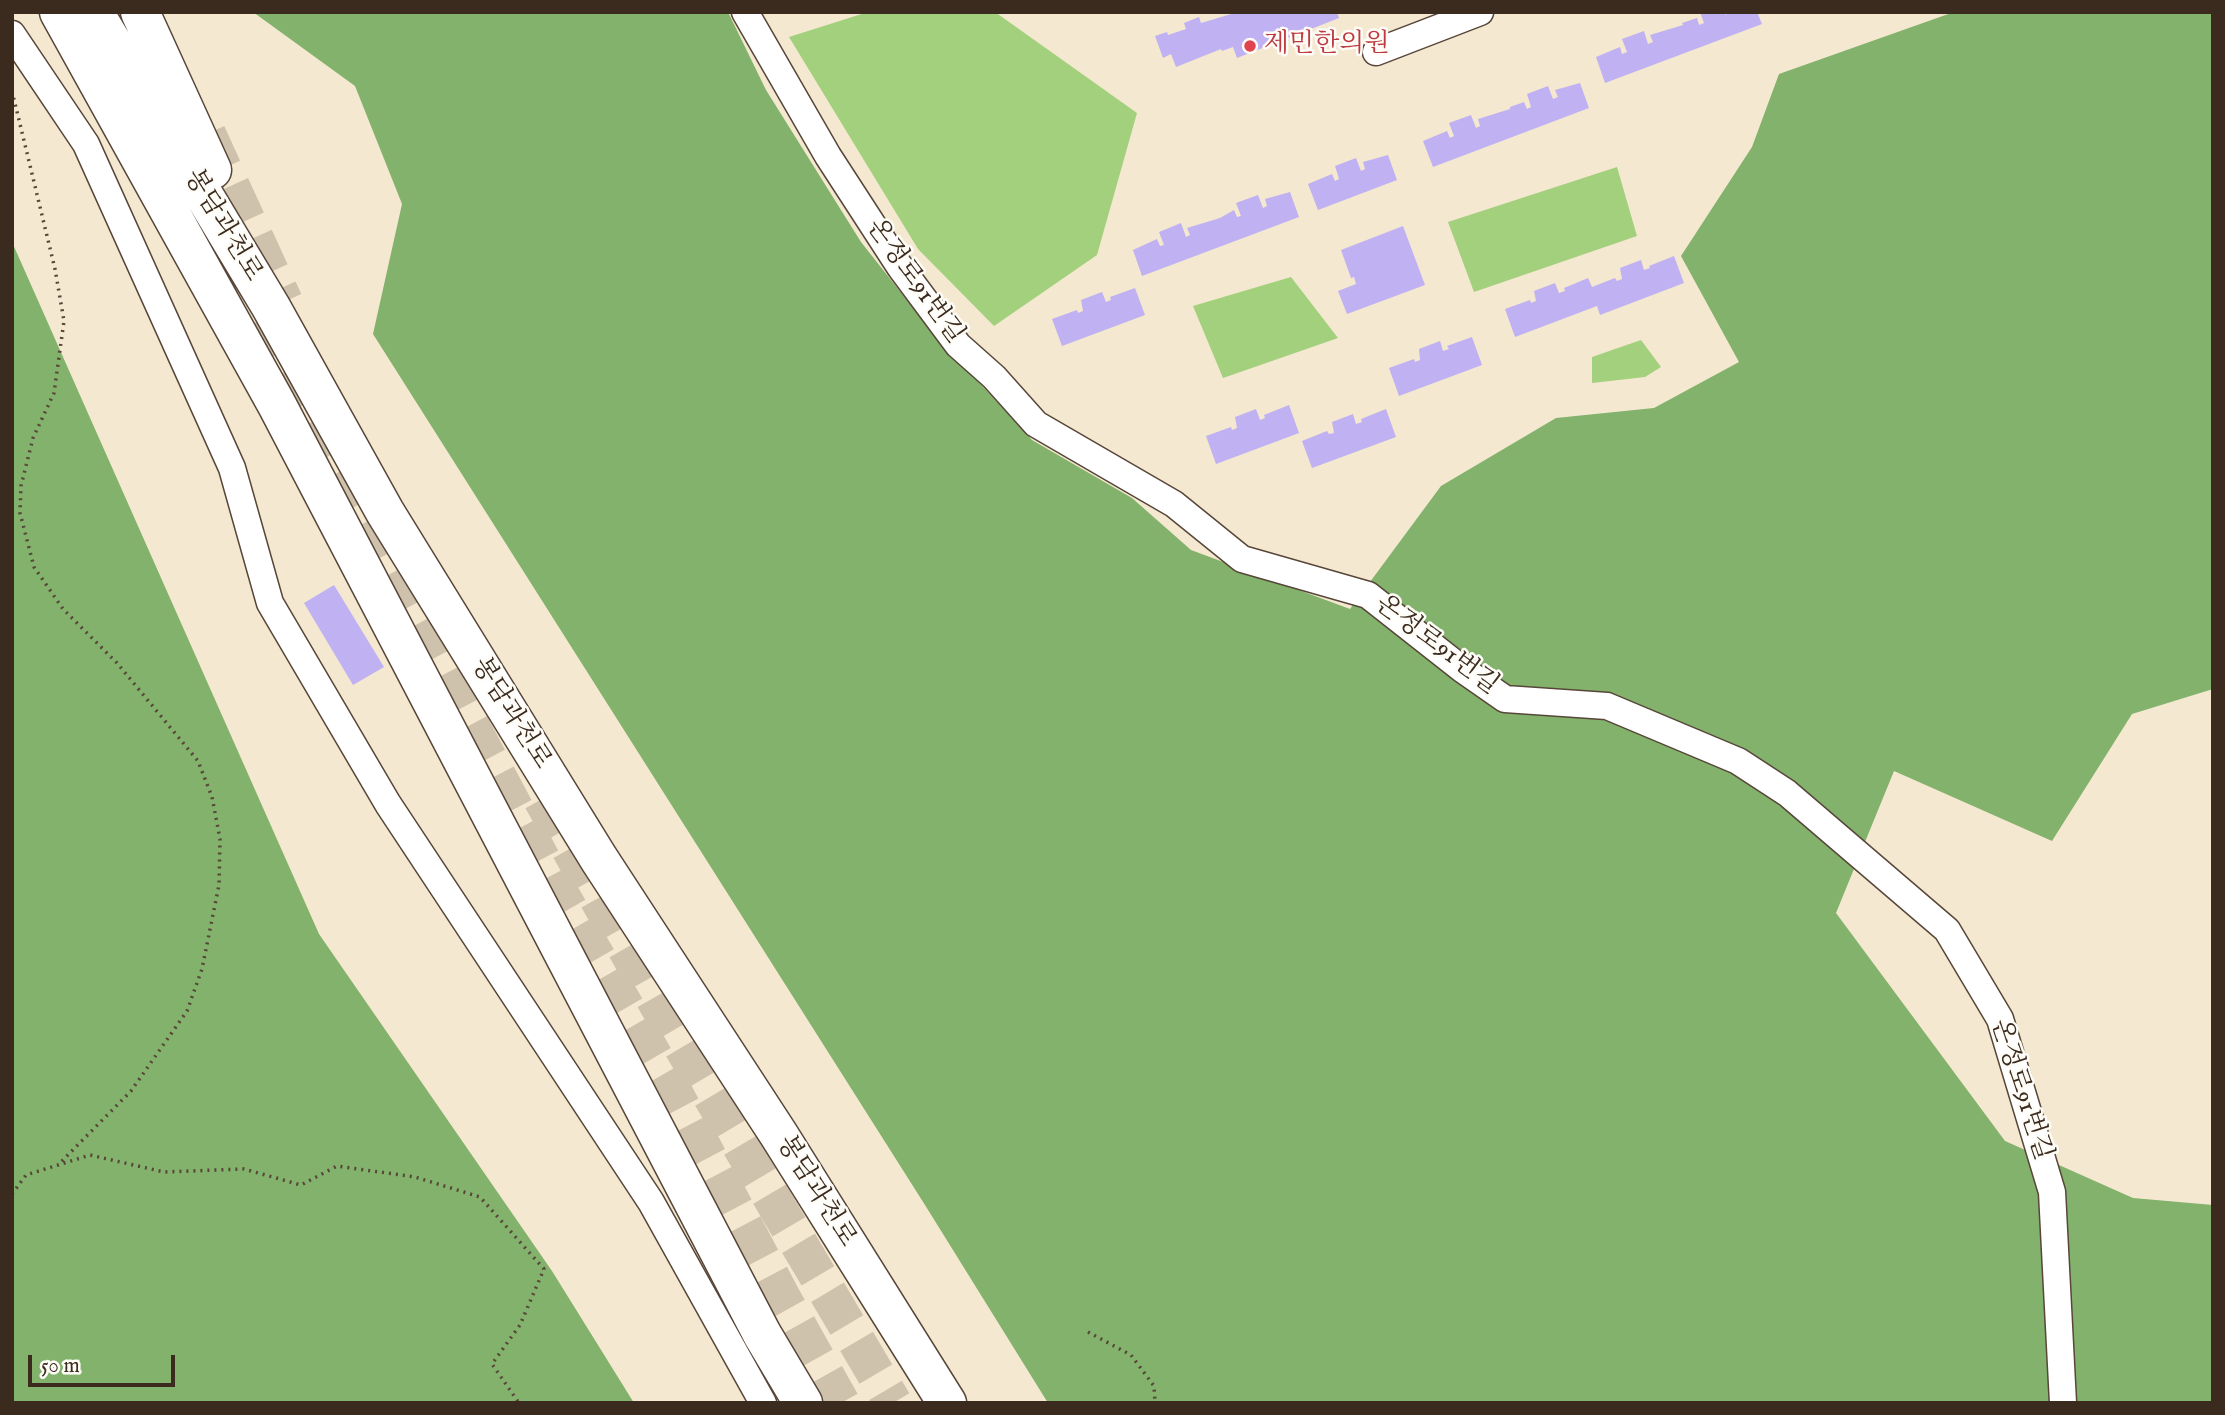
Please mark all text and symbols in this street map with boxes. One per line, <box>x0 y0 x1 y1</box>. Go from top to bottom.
place label: 제민한의원 <box>1264 30 1390 62</box>
marker: 제민한의원 <box>1242 38 1258 54</box>
street label: 봉담과천로 <box>176 164 268 288</box>
street label: 온정로91번길 <box>858 214 970 350</box>
street label: 온정로91번길 <box>1368 589 1504 703</box>
street label: 봉담과천로 <box>463 652 557 776</box>
street label: 온정로91번길 <box>1983 1016 2057 1164</box>
street label: 봉담과천로 <box>768 1130 862 1254</box>
scale bar <box>32 1342 178 1386</box>
text: 50 m <box>41 1353 80 1380</box>

